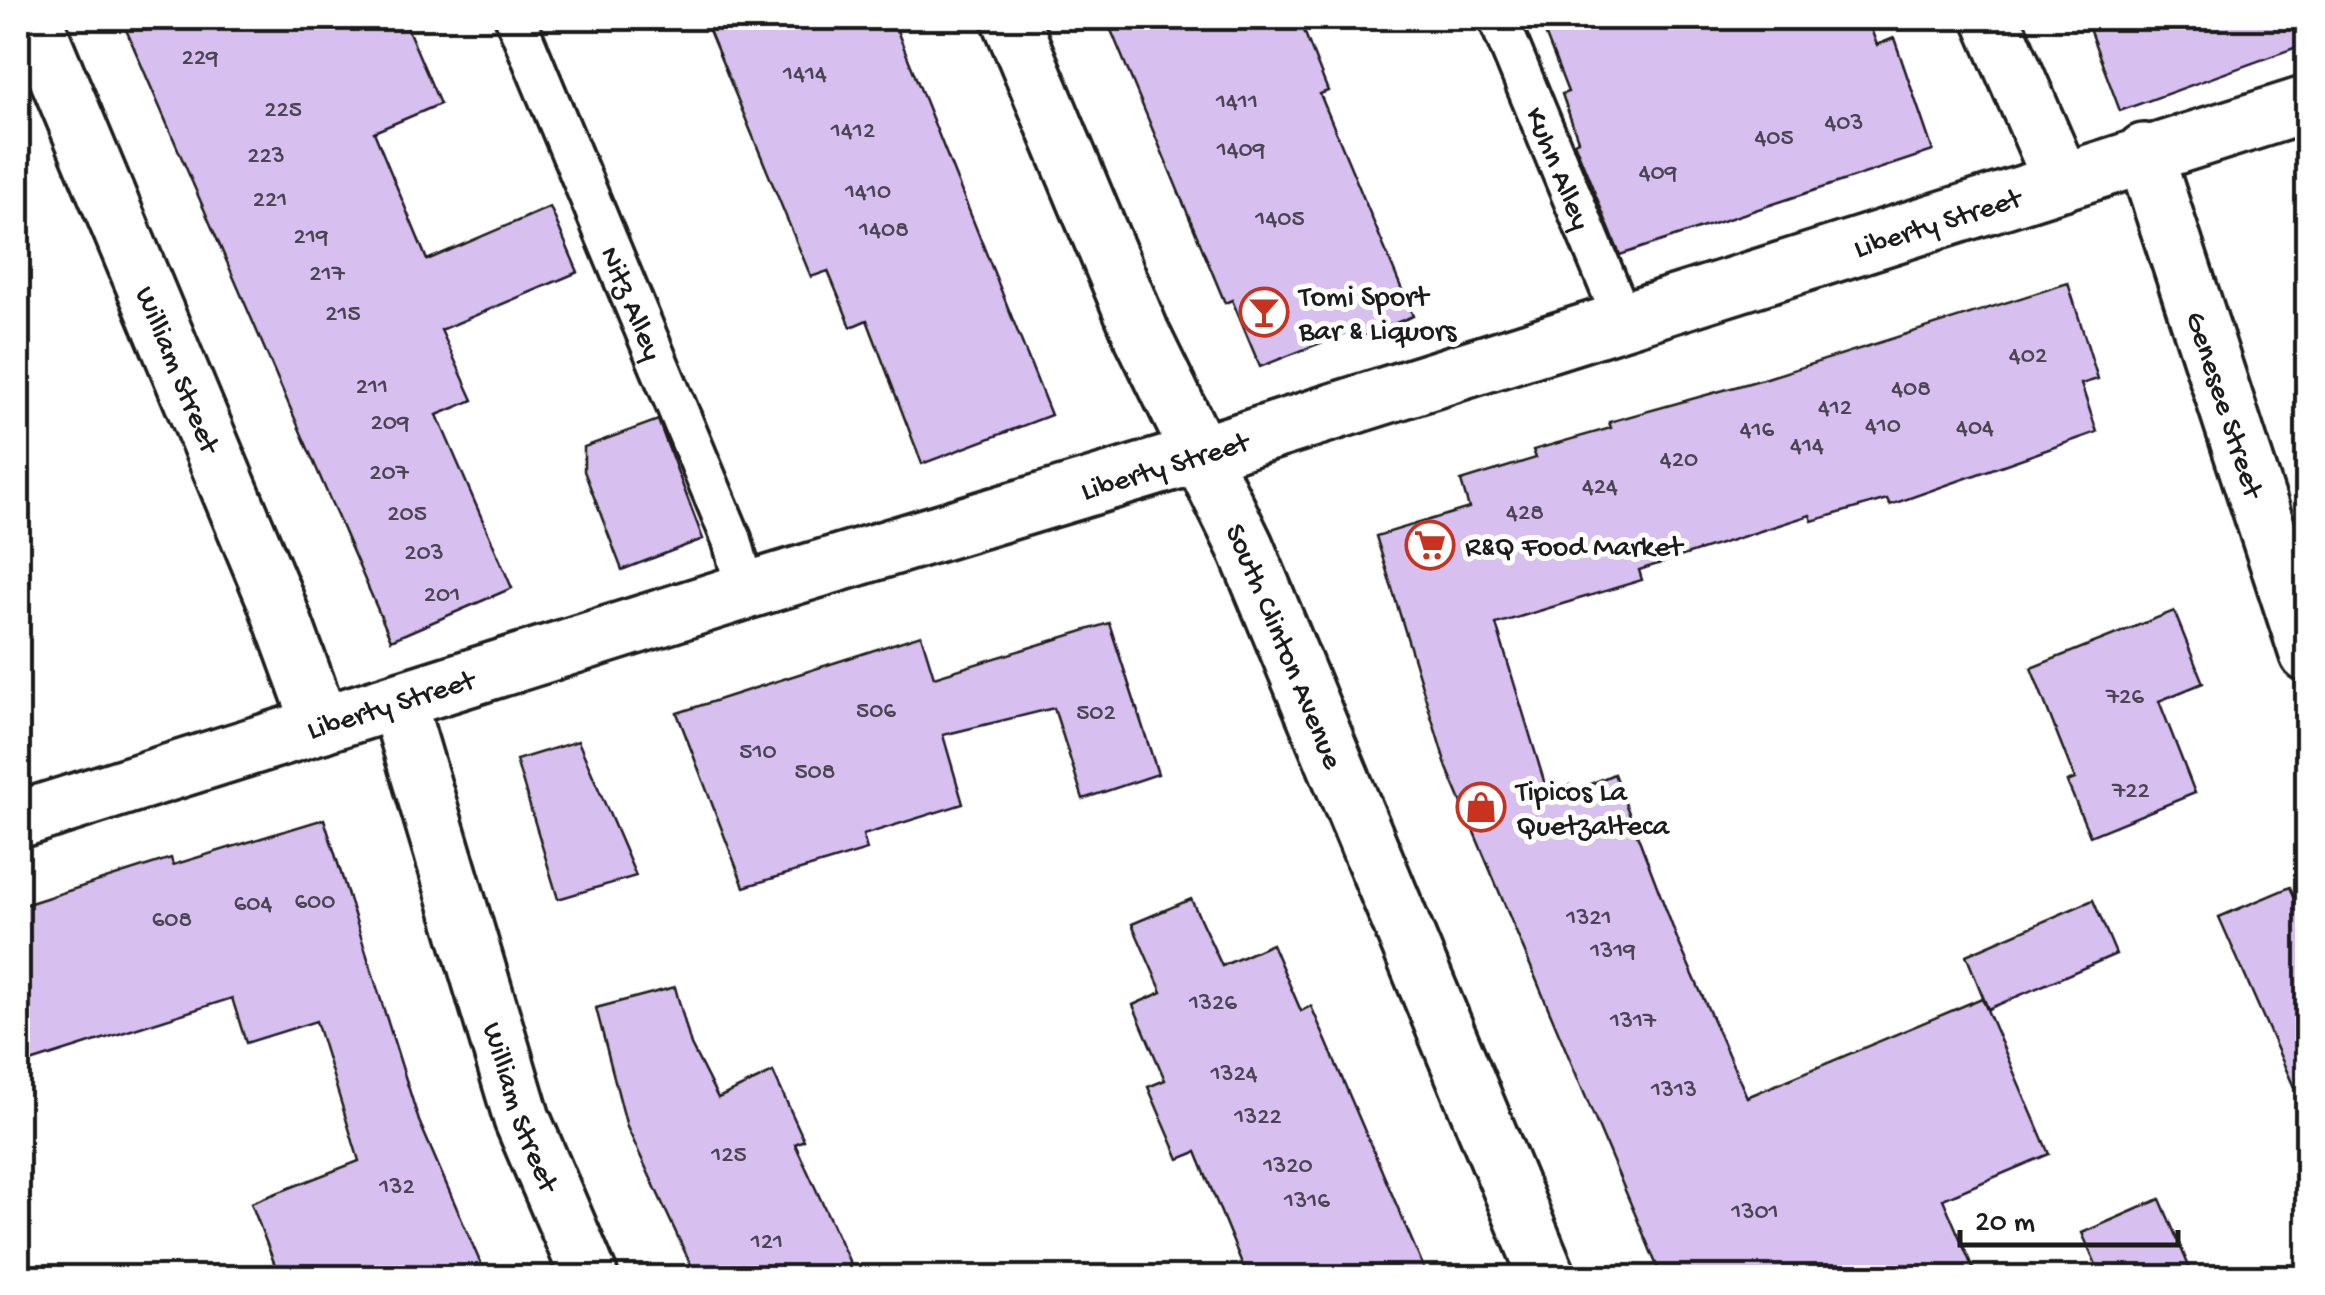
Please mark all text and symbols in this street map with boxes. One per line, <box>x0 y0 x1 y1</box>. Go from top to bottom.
house number: 229 <box>181 45 219 74</box>
house number: 1414 <box>782 61 827 90</box>
house number: 1411 <box>1215 89 1258 118</box>
house number: 225 <box>264 97 302 126</box>
street label: Kuhn Alley <box>1515 103 1597 236</box>
house number: 403 <box>1824 110 1864 139</box>
house number: 1412 <box>830 118 875 147</box>
house number: 405 <box>1754 125 1794 154</box>
house number: 1409 <box>1216 137 1265 166</box>
house number: 223 <box>247 143 285 172</box>
house number: 409 <box>1639 160 1677 189</box>
house number: 1410 <box>844 179 891 208</box>
street label: Liberty Street <box>1850 182 2029 268</box>
house number: 221 <box>253 187 287 216</box>
house number: 1405 <box>1254 206 1305 235</box>
house number: 1408 <box>858 217 909 246</box>
house number: 219 <box>294 224 328 253</box>
street label: Nitz Alley <box>590 242 668 366</box>
house number: 217 <box>309 261 346 290</box>
street label: William Street <box>125 282 226 461</box>
place label: Tomi Sport Bar & Liquors <box>1297 282 1457 351</box>
bar icon: Tomi Sport Bar & Liquors <box>1238 286 1290 338</box>
house number: 215 <box>325 301 361 330</box>
street label: Genesee Street <box>2175 308 2270 505</box>
house number: 402 <box>2009 343 2047 372</box>
house number: 211 <box>356 374 388 403</box>
house number: 408 <box>1891 376 1931 405</box>
house number: 412 <box>1818 395 1852 424</box>
house number: 209 <box>371 410 409 439</box>
house number: 410 <box>1865 413 1901 442</box>
house number: 404 <box>1956 415 1994 444</box>
house number: 416 <box>1740 417 1775 446</box>
street label: Liberty Street <box>1077 426 1256 511</box>
house number: 414 <box>1790 433 1824 462</box>
house number: 420 <box>1660 447 1698 476</box>
house number: 207 <box>369 460 410 489</box>
house number: 424 <box>1582 474 1618 503</box>
house number: 428 <box>1506 500 1544 529</box>
house number: 205 <box>387 501 427 530</box>
street label: South Clinton Avenue <box>1215 519 1348 775</box>
supermarket icon: R&Q Food Market <box>1404 519 1456 571</box>
place label: R&Q Food Market <box>1465 532 1685 567</box>
house number: 203 <box>404 540 444 569</box>
house number: 201 <box>424 582 460 611</box>
street label: Liberty Street <box>303 664 482 750</box>
house number: 726 <box>2105 684 2144 713</box>
house number: 506 <box>856 698 896 727</box>
house number: 502 <box>1076 700 1116 729</box>
house number: 510 <box>739 739 777 768</box>
house number: 508 <box>794 759 836 788</box>
place label: Tipicos La Quetzalteca <box>1514 777 1670 846</box>
house number: 722 <box>2111 778 2150 807</box>
shop icon: Tipicos La Quetzalteca <box>1455 781 1507 833</box>
house number: 600 <box>294 889 336 918</box>
house number: 604 <box>234 891 273 920</box>
house number: 1321 <box>1565 905 1612 934</box>
house number: 608 <box>152 907 192 936</box>
house number: 1319 <box>1589 938 1636 967</box>
house number: 1326 <box>1188 990 1237 1019</box>
house number: 1317 <box>1609 1008 1657 1037</box>
street label: William Street <box>472 1019 565 1200</box>
house number: 1324 <box>1209 1061 1258 1090</box>
house number: 1313 <box>1650 1077 1697 1106</box>
house number: 1322 <box>1233 1104 1282 1133</box>
house number: 125 <box>710 1142 747 1171</box>
house number: 1320 <box>1262 1153 1313 1182</box>
house number: 132 <box>378 1174 415 1203</box>
scale bar <box>1960 1185 2178 1247</box>
house number: 1316 <box>1283 1188 1330 1217</box>
house number: 1301 <box>1730 1199 1779 1228</box>
text: 20 m <box>1975 1207 2035 1242</box>
house number: 121 <box>750 1229 783 1258</box>

